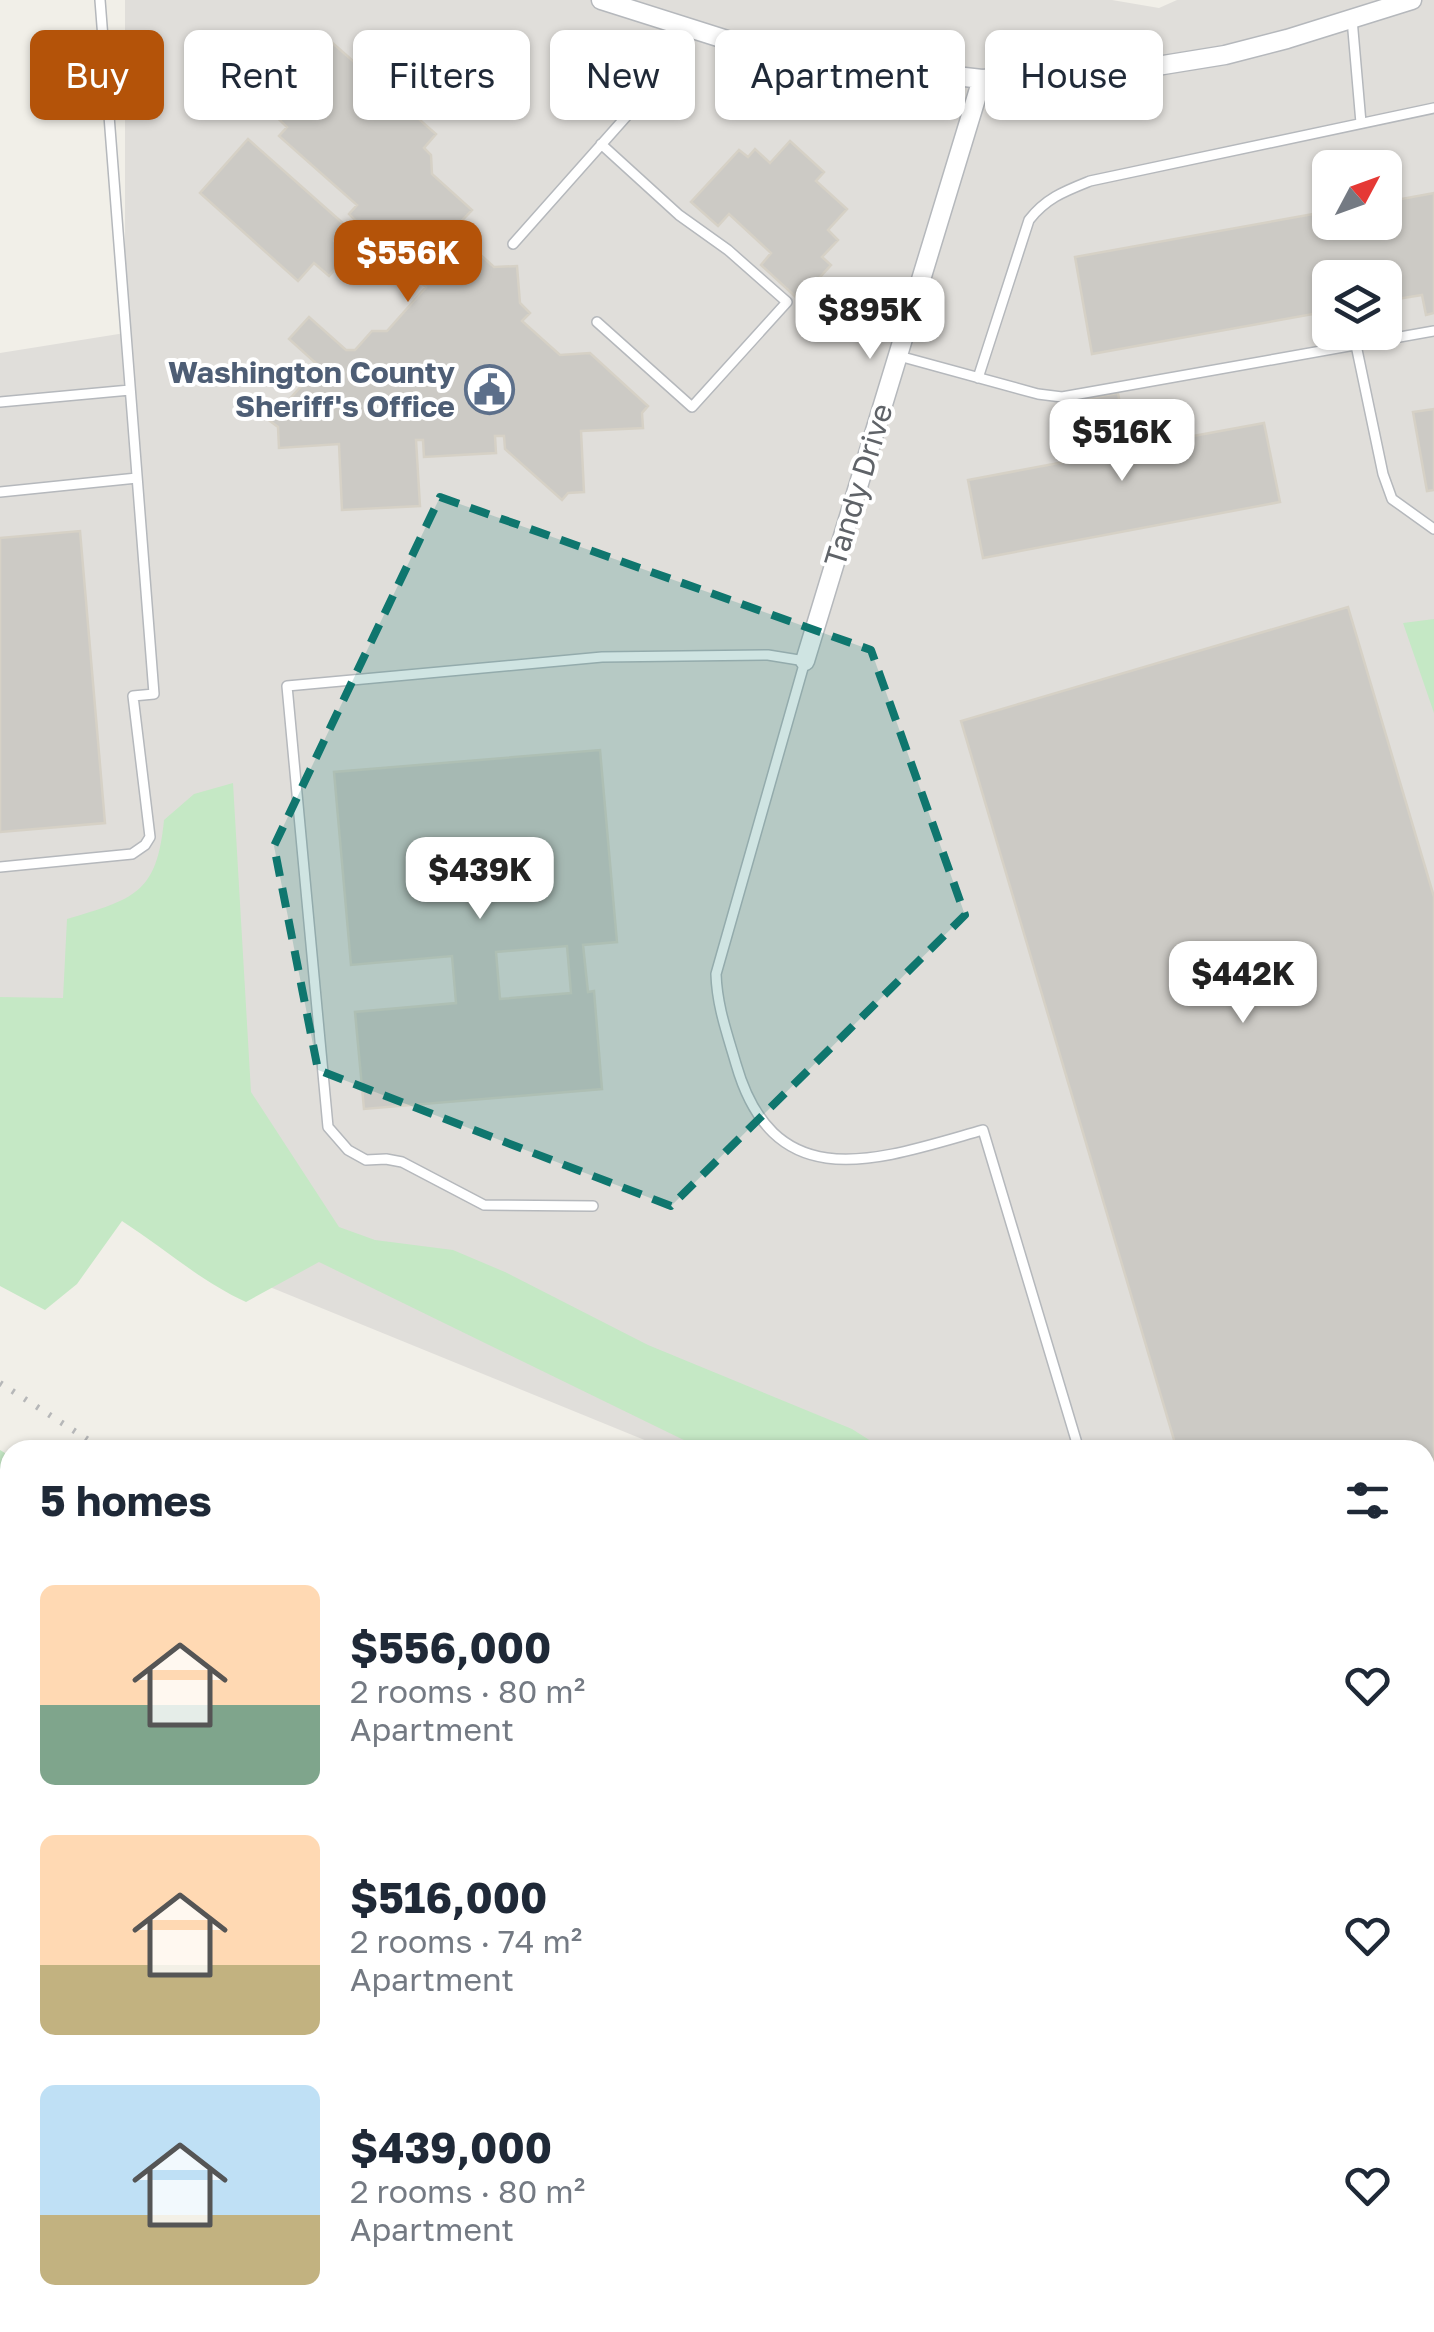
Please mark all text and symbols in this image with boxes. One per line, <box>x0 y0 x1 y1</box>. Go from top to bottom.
chip: Buy <box>30 30 164 120</box>
chip: Rent <box>184 30 333 120</box>
chip: Filters <box>353 30 530 120</box>
chip: New <box>550 30 695 120</box>
chip: Apartment <box>715 30 965 120</box>
chip: House <box>985 30 1163 120</box>
north arrow <box>1312 150 1402 240</box>
map controls <box>1312 150 1402 350</box>
pin: $556K <box>338 220 478 305</box>
text: $556K <box>356 233 460 271</box>
button: layers <box>1312 260 1402 350</box>
pin: $895K <box>800 277 940 362</box>
text: $895K <box>818 290 922 328</box>
place label: Washington County Sheriff's Office <box>168 354 455 424</box>
public building icon: Washington County Sheriff's Office <box>464 363 516 415</box>
street label: Tandy Drive <box>816 399 900 571</box>
pin: $516K <box>1052 399 1192 484</box>
text: $516K <box>1072 412 1172 450</box>
pin: $439K <box>410 837 550 922</box>
text: $439K <box>428 850 532 888</box>
pin: $442K <box>1173 941 1313 1026</box>
text: $442K <box>1191 954 1295 992</box>
icon: filters <box>1340 1473 1395 1528</box>
text: 5 homes <box>40 1475 212 1525</box>
text: $556,000 <box>350 1622 551 1672</box>
icon: home <box>120 1625 240 1745</box>
icon: heart <box>1340 1658 1395 1713</box>
text: 2 rooms · 80 m² <box>350 1672 585 1710</box>
text: Apartment <box>350 1710 514 1748</box>
text: $516,000 <box>350 1872 547 1922</box>
icon: home <box>120 1875 240 1995</box>
icon: heart <box>1340 1908 1395 1963</box>
text: 2 rooms · 74 m² <box>350 1922 582 1960</box>
text: Apartment <box>350 1960 514 1998</box>
text: $439,000 <box>350 2122 552 2172</box>
icon: home <box>120 2125 240 2245</box>
icon: heart <box>1340 2158 1395 2213</box>
text: 2 rooms · 80 m² <box>350 2172 585 2210</box>
text: Apartment <box>350 2210 514 2248</box>

